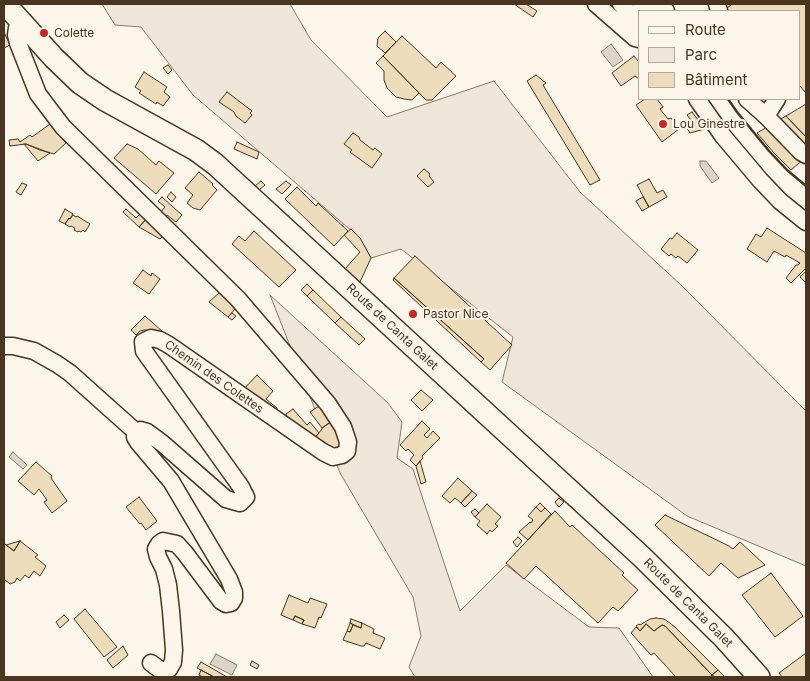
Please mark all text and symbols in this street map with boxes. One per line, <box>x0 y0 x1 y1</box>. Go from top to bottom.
legend <box>638 10 800 100</box>
text: Route <box>685 20 726 39</box>
place label: Colette <box>54 26 94 40</box>
marker: Colette <box>38 27 50 39</box>
text: Parc <box>685 45 717 64</box>
text: Bâtiment <box>685 70 747 89</box>
place label: Lou Ginestre <box>673 117 745 131</box>
marker: Lou Ginestre <box>657 118 669 130</box>
street label: Route de Canta Galet <box>343 281 441 373</box>
place label: Pastor Nice <box>423 307 488 321</box>
marker: Pastor Nice <box>407 308 419 320</box>
street label: Chemin des Colettes <box>162 337 266 417</box>
street label: Route de Canta Galet <box>641 556 735 650</box>

